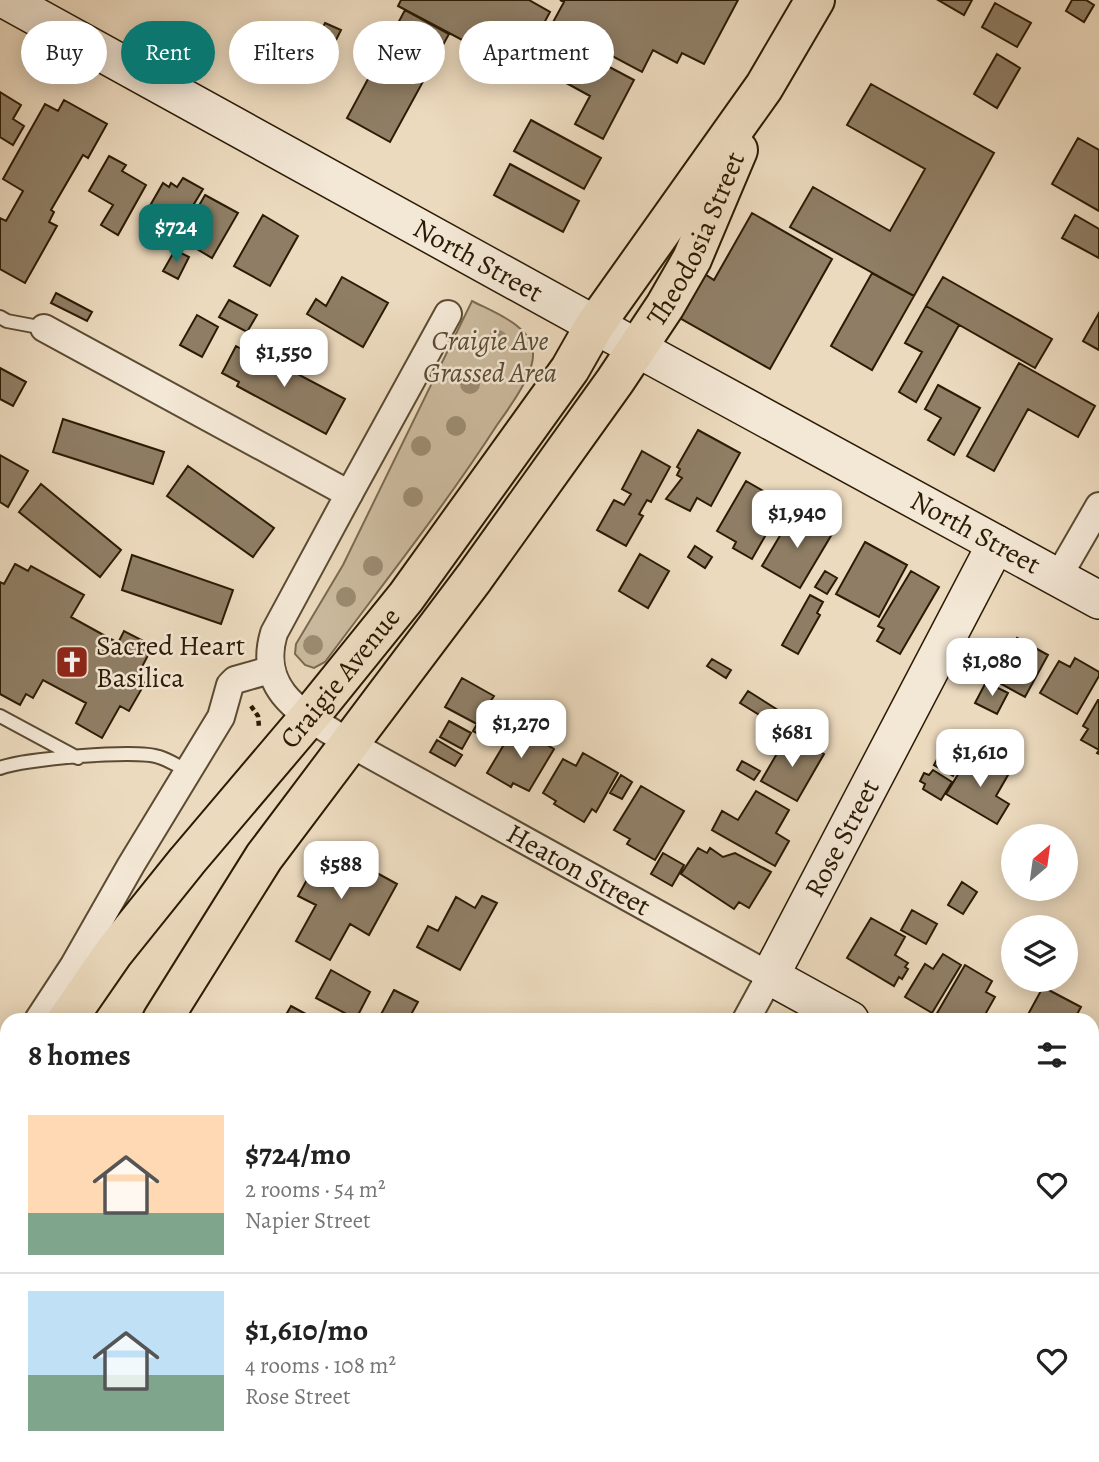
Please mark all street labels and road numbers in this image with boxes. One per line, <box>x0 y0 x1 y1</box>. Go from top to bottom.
street label: Theodosia Street <box>638 146 754 334</box>
street label: North Street <box>406 209 550 312</box>
street label: North Street <box>904 482 1047 583</box>
street label: Craigie Avenue <box>271 599 409 757</box>
street label: Rose Street <box>796 772 889 904</box>
street label: Heaton Street <box>500 815 657 925</box>

